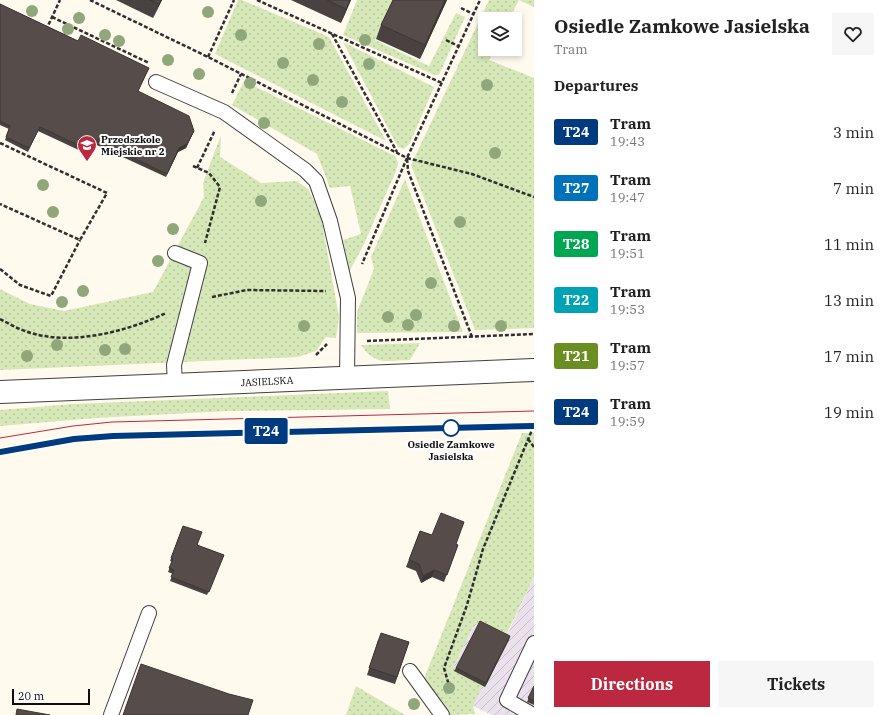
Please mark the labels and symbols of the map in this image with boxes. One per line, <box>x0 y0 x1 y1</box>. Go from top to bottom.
place label: Przedszkole Miejskie nr 2 <box>101 133 165 158</box>
school or university icon: Przedszkole Miejskie nr 2 <box>76 134 98 162</box>
street label: JASIELSKA <box>240 374 294 389</box>
line badge: T24 <box>243 418 289 444</box>
marker: Osiedle Zamkowe Jasielska <box>442 419 460 437</box>
place label: Osiedle Zamkowe Jasielska <box>407 438 495 463</box>
scale bar <box>12 687 90 706</box>

